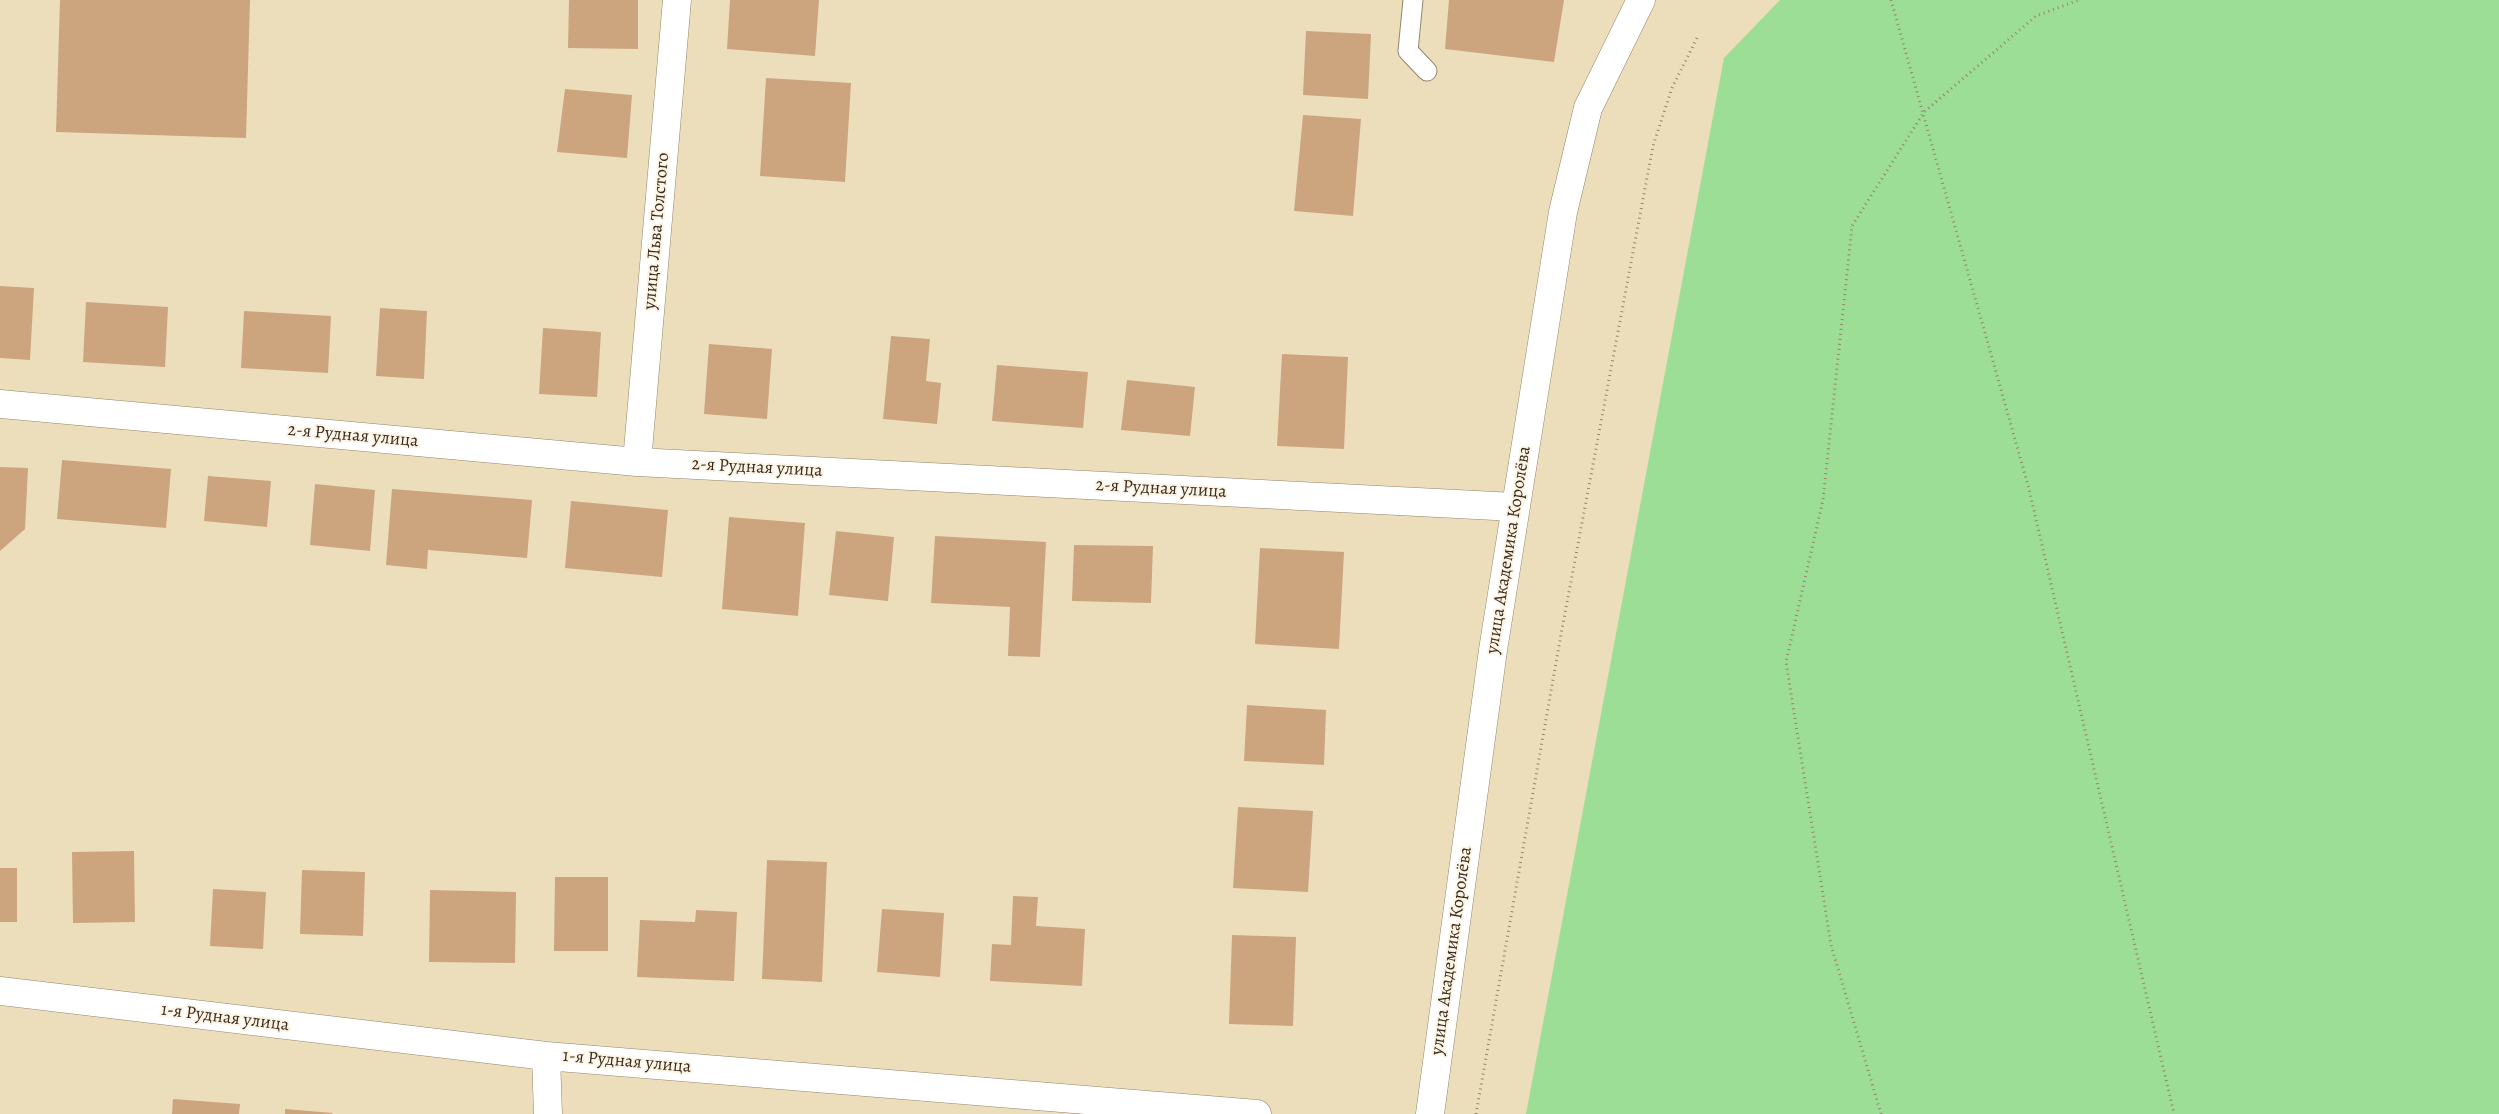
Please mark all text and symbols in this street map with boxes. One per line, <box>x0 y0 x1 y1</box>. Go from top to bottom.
street label: улица Льва Толстого <box>639 152 675 310</box>
street label: 2-я Рудная улица <box>287 420 419 452</box>
street label: улица Академика Королёва <box>1482 445 1536 655</box>
street label: 2-я Рудная улица <box>691 454 823 482</box>
street label: 2-я Рудная улица <box>1095 475 1227 503</box>
street label: улица Академика Королёва <box>1427 845 1477 1057</box>
street label: 1-я Рудная улица <box>160 999 290 1037</box>
street label: 1-я Рудная улица <box>562 1046 692 1078</box>

